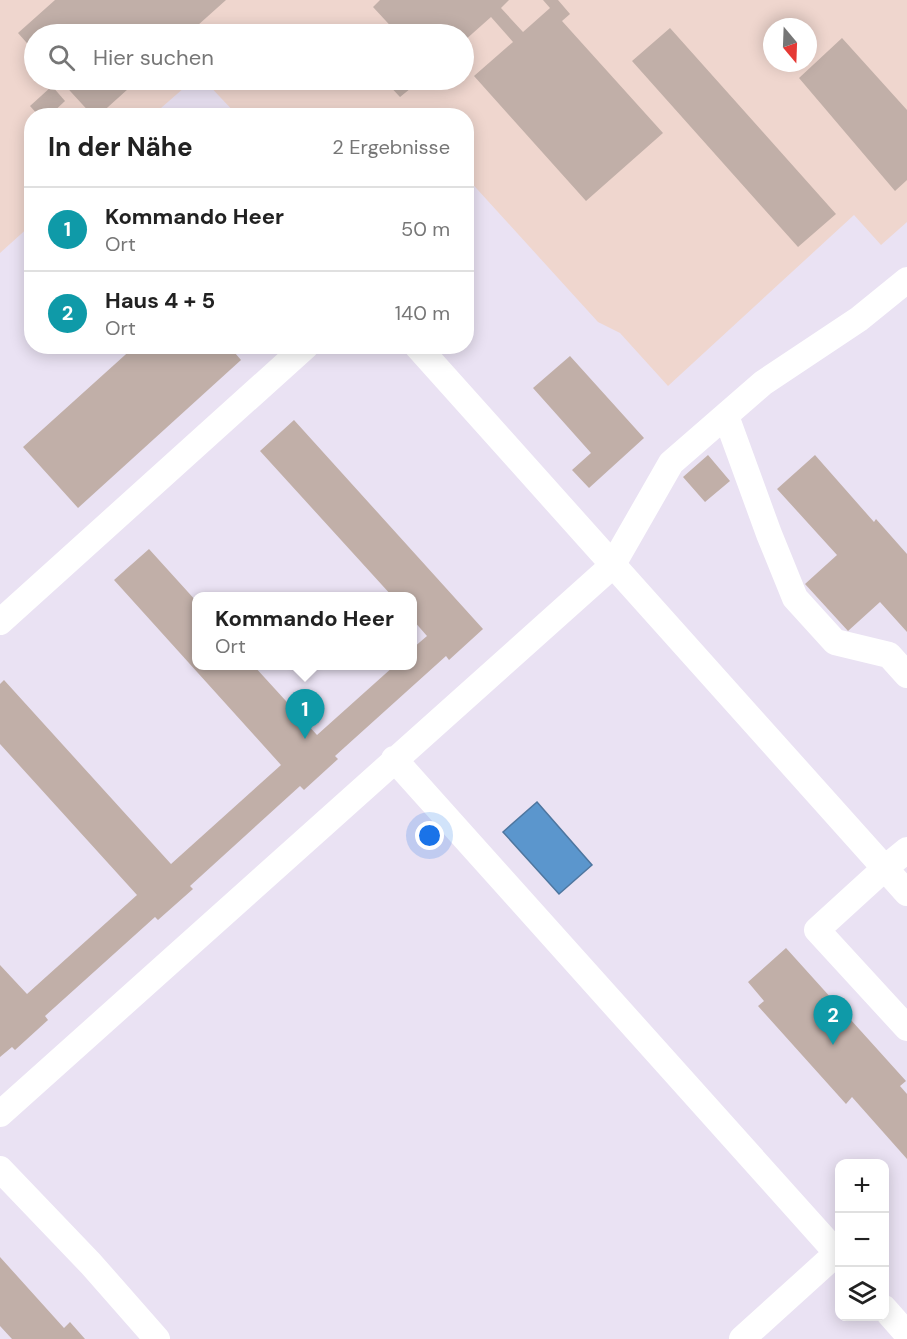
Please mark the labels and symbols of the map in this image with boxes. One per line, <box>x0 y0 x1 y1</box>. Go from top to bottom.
north arrow <box>763 18 817 72</box>
pin: 1 <box>286 690 324 739</box>
your location <box>415 821 444 850</box>
pin: 2 <box>814 996 852 1045</box>

